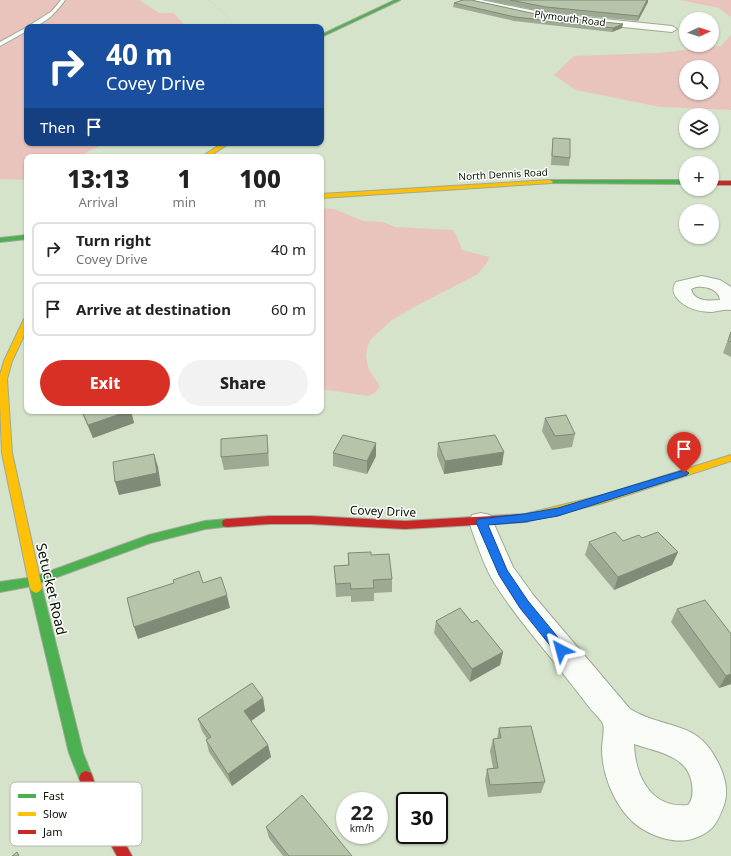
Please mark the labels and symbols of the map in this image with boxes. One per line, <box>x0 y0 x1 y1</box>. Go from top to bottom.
street label: Plymouth Road <box>534 7 606 29</box>
north arrow <box>679 12 719 52</box>
street label: North Dennis Road <box>458 165 548 183</box>
pin <box>667 432 701 473</box>
street label: Covey Drive <box>350 501 417 521</box>
street label: Setucket Road <box>32 541 72 637</box>
position arrow <box>540 629 582 671</box>
legend <box>10 782 142 846</box>
text: Fast <box>43 788 64 803</box>
speed limit sign: 30 <box>396 792 448 844</box>
text: Slow <box>43 806 67 821</box>
text: Jam <box>42 824 62 839</box>

